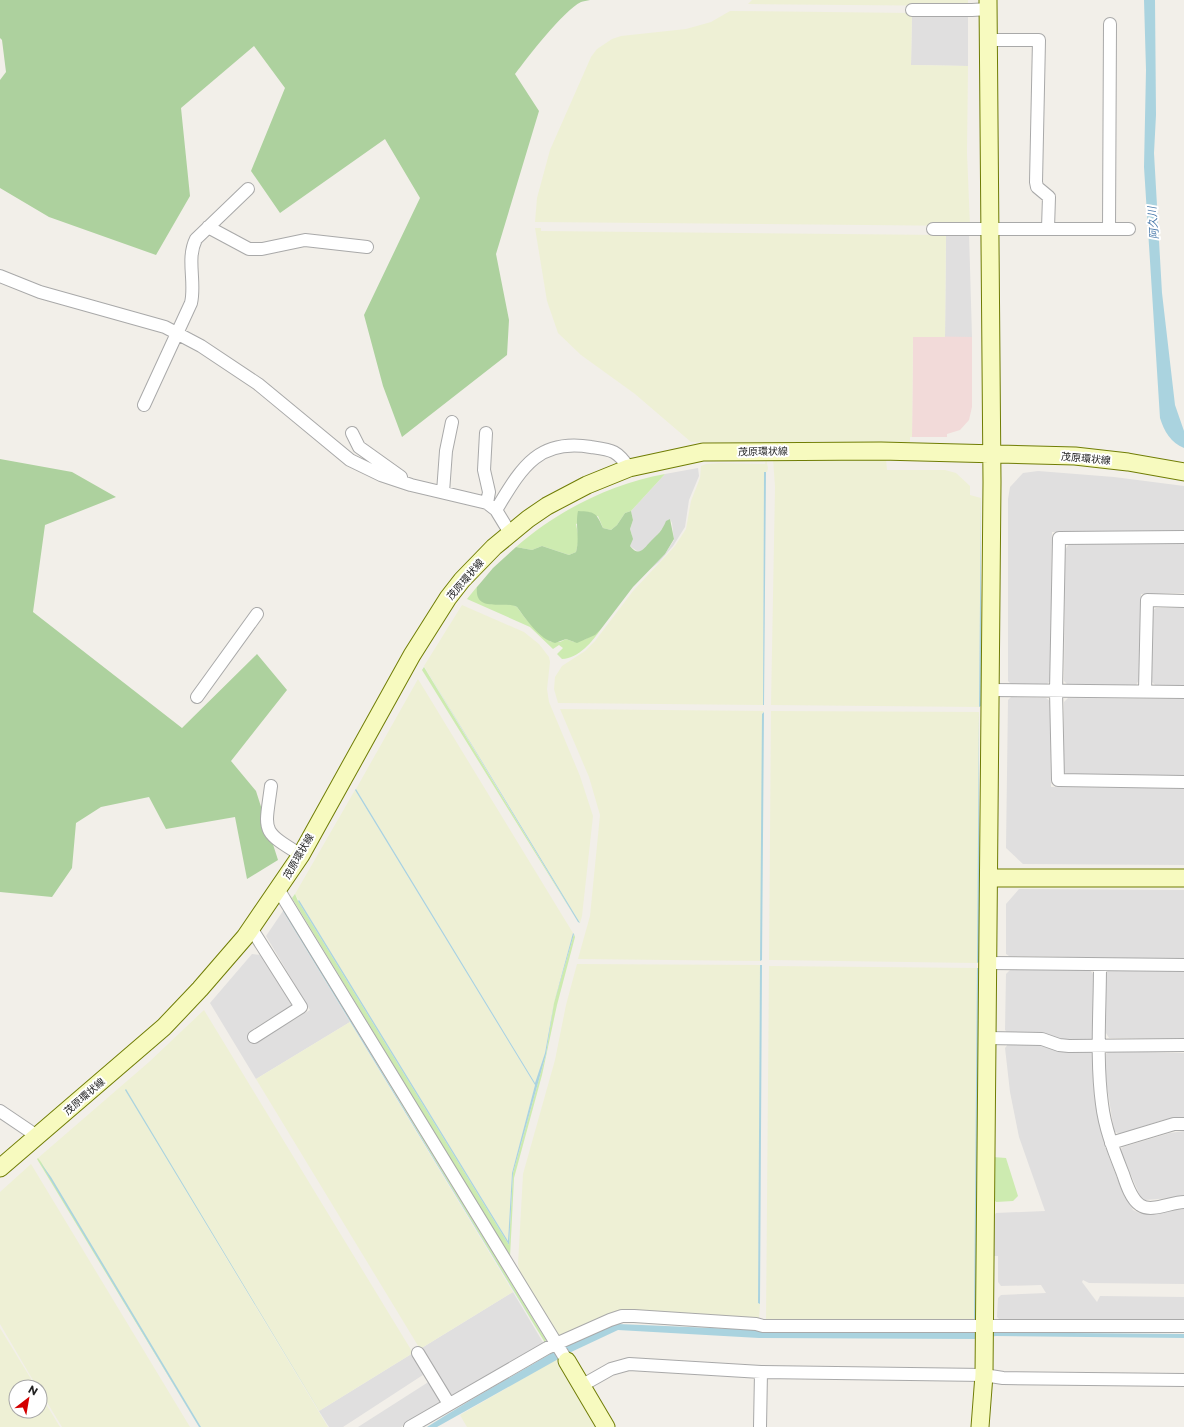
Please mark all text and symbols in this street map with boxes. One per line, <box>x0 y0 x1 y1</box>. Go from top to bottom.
water label: 阿久川 <box>1145 205 1161 240</box>
street label: 茂原環状線 <box>738 445 788 458</box>
street label: 茂原環状線 <box>1060 450 1111 467</box>
street label: 茂原環状線 <box>444 556 487 602</box>
street label: 茂原環状線 <box>280 831 317 881</box>
street label: 茂原環状線 <box>61 1075 107 1118</box>
north arrow <box>8 1379 48 1419</box>
text: N <box>26 1382 41 1399</box>

